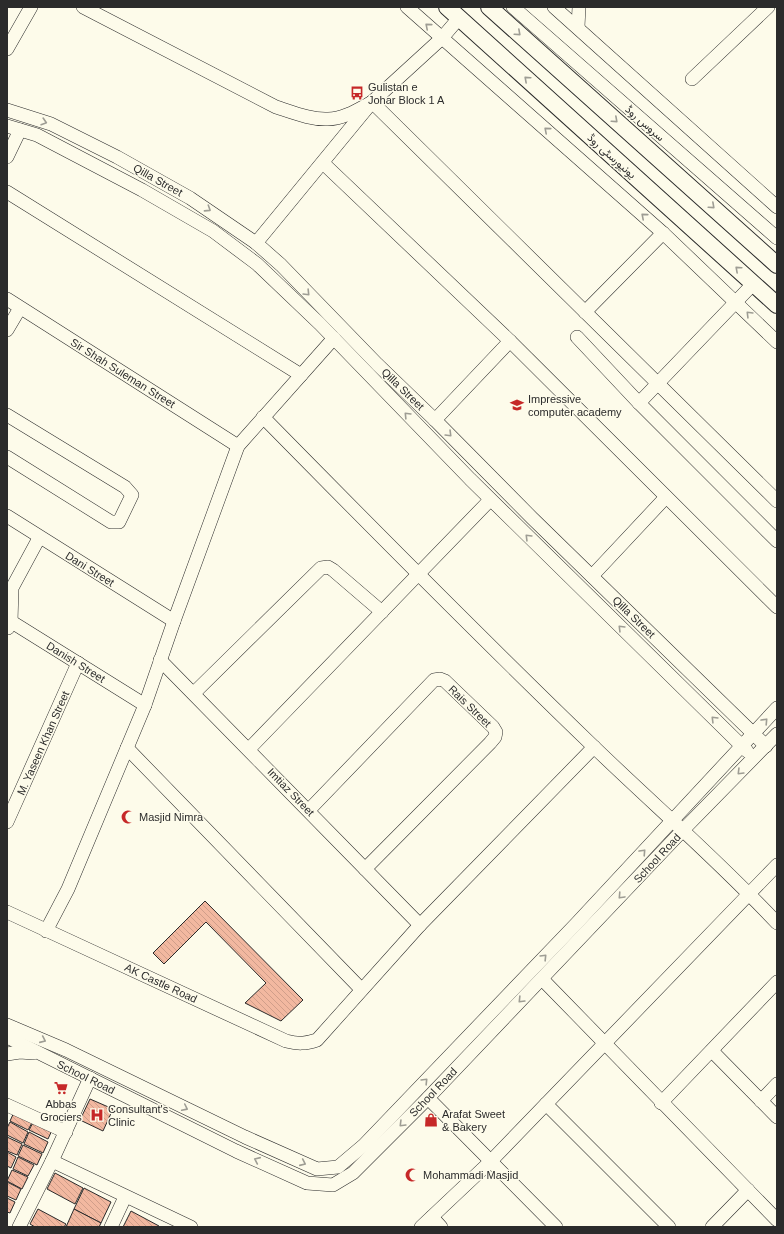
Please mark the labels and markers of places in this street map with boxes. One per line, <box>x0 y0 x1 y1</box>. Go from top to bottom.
place label: Gulistan e Johar Block 1 A <box>368 81 445 106</box>
bus stop icon: Gulistan e Johar Block 1 A <box>349 85 365 101</box>
place label: Impressive computer academy <box>528 393 622 418</box>
school or university icon: Impressive computer academy <box>509 397 525 413</box>
mosque icon: Masjid Nimra <box>120 809 136 825</box>
place label: Masjid Nimra <box>139 811 204 823</box>
supermarket icon: Abbas Grociers <box>53 1080 69 1096</box>
place label: Abbas Grociers <box>40 1098 82 1123</box>
place label: Consultant's Clinic <box>108 1103 169 1128</box>
hospital icon: Consultant's Clinic <box>89 1107 105 1123</box>
place label: Arafat Sweet & Bakery <box>442 1108 505 1133</box>
shop icon: Arafat Sweet & Bakery <box>423 1112 439 1128</box>
mosque icon: Mohammadi Masjid <box>404 1167 420 1183</box>
place label: Mohammadi Masjid <box>423 1169 518 1181</box>

